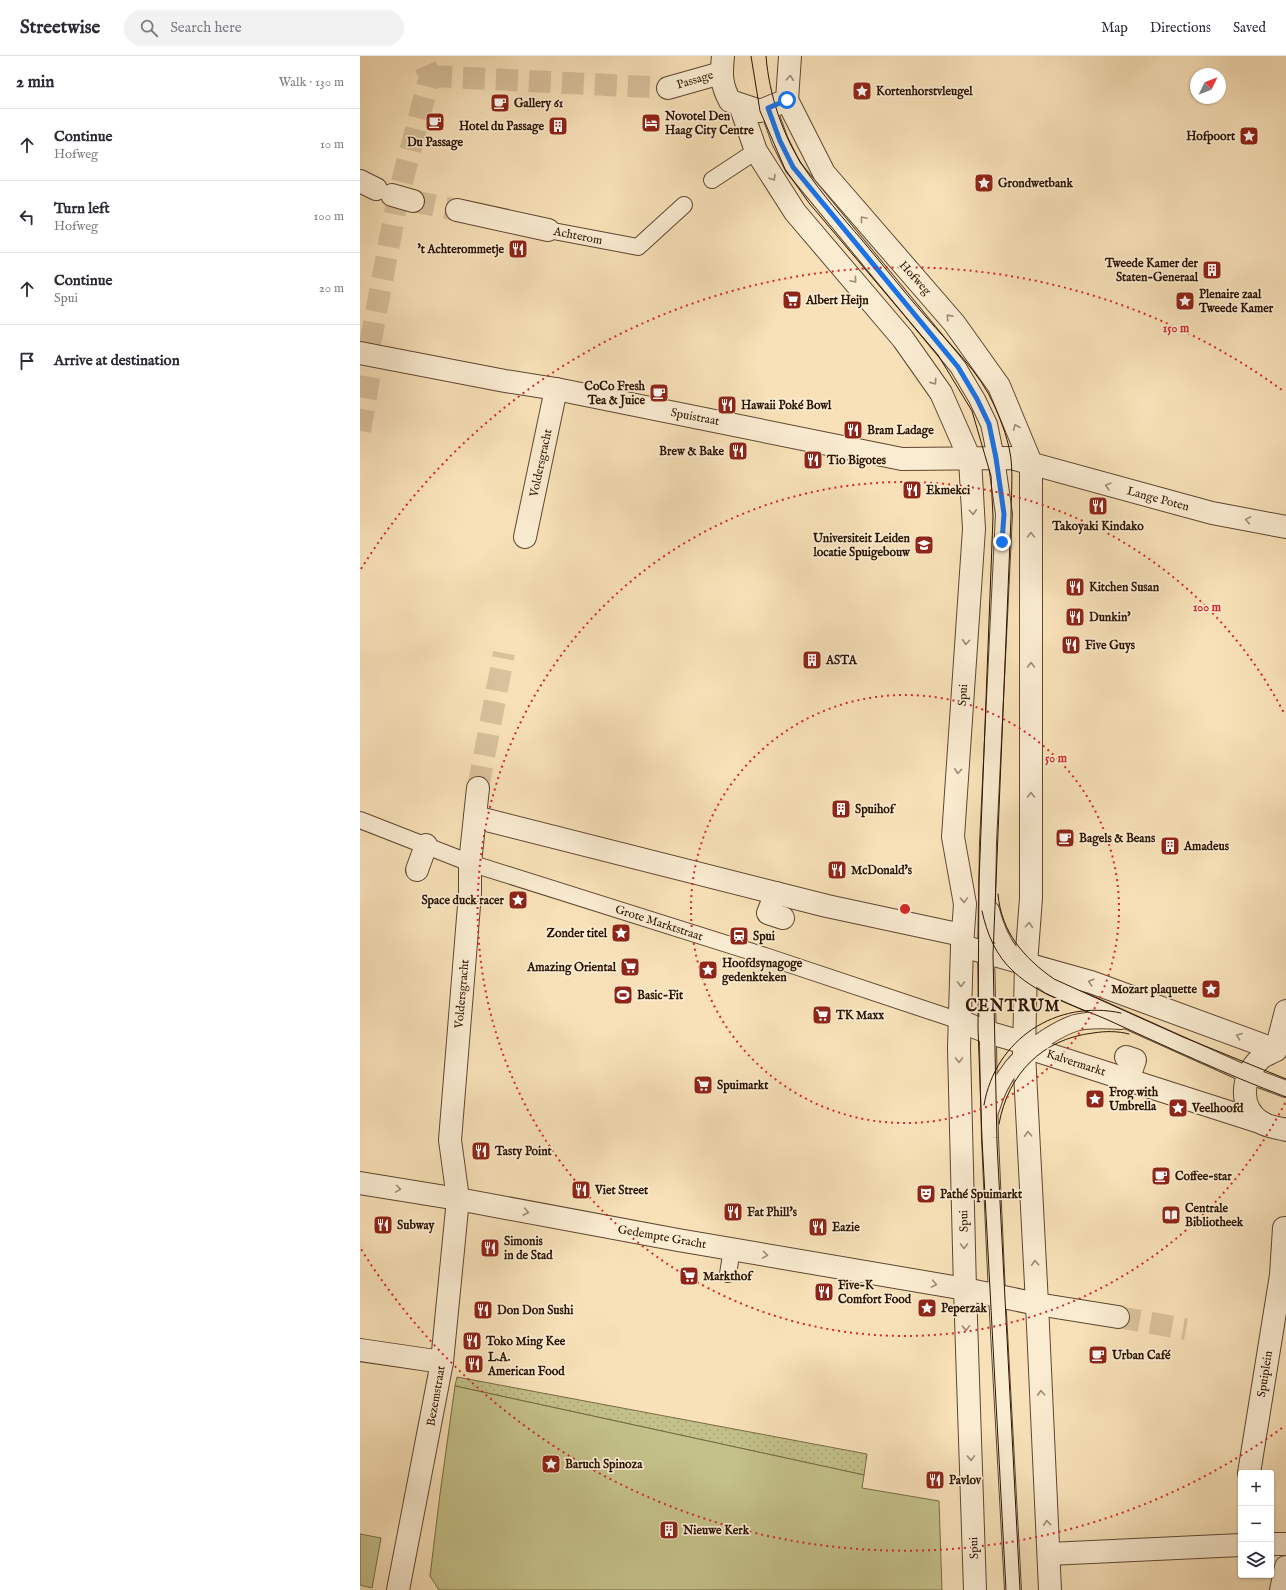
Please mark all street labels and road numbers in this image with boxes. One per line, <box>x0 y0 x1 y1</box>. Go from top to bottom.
street label: Passage <box>675 67 716 93</box>
street label: Achterom <box>551 224 604 248</box>
street label: Hofweg <box>896 258 935 299</box>
street label: Spuistraat <box>669 405 721 430</box>
street label: Voldersgracht <box>526 428 556 499</box>
street label: Lange Poten <box>1125 483 1191 515</box>
street label: Spui <box>955 683 972 707</box>
street label: Grote Marktstraat <box>613 902 705 944</box>
street label: Voldersgracht <box>451 959 472 1030</box>
street label: Kalvermarkt <box>1044 1046 1108 1080</box>
street label: Spui <box>956 1210 973 1232</box>
street label: Gedempte Gracht <box>616 1222 707 1253</box>
street label: Spuiplein <box>1254 1349 1277 1398</box>
street label: Bezemstraat <box>423 1365 449 1427</box>
street label: Spui <box>966 1537 983 1559</box>

